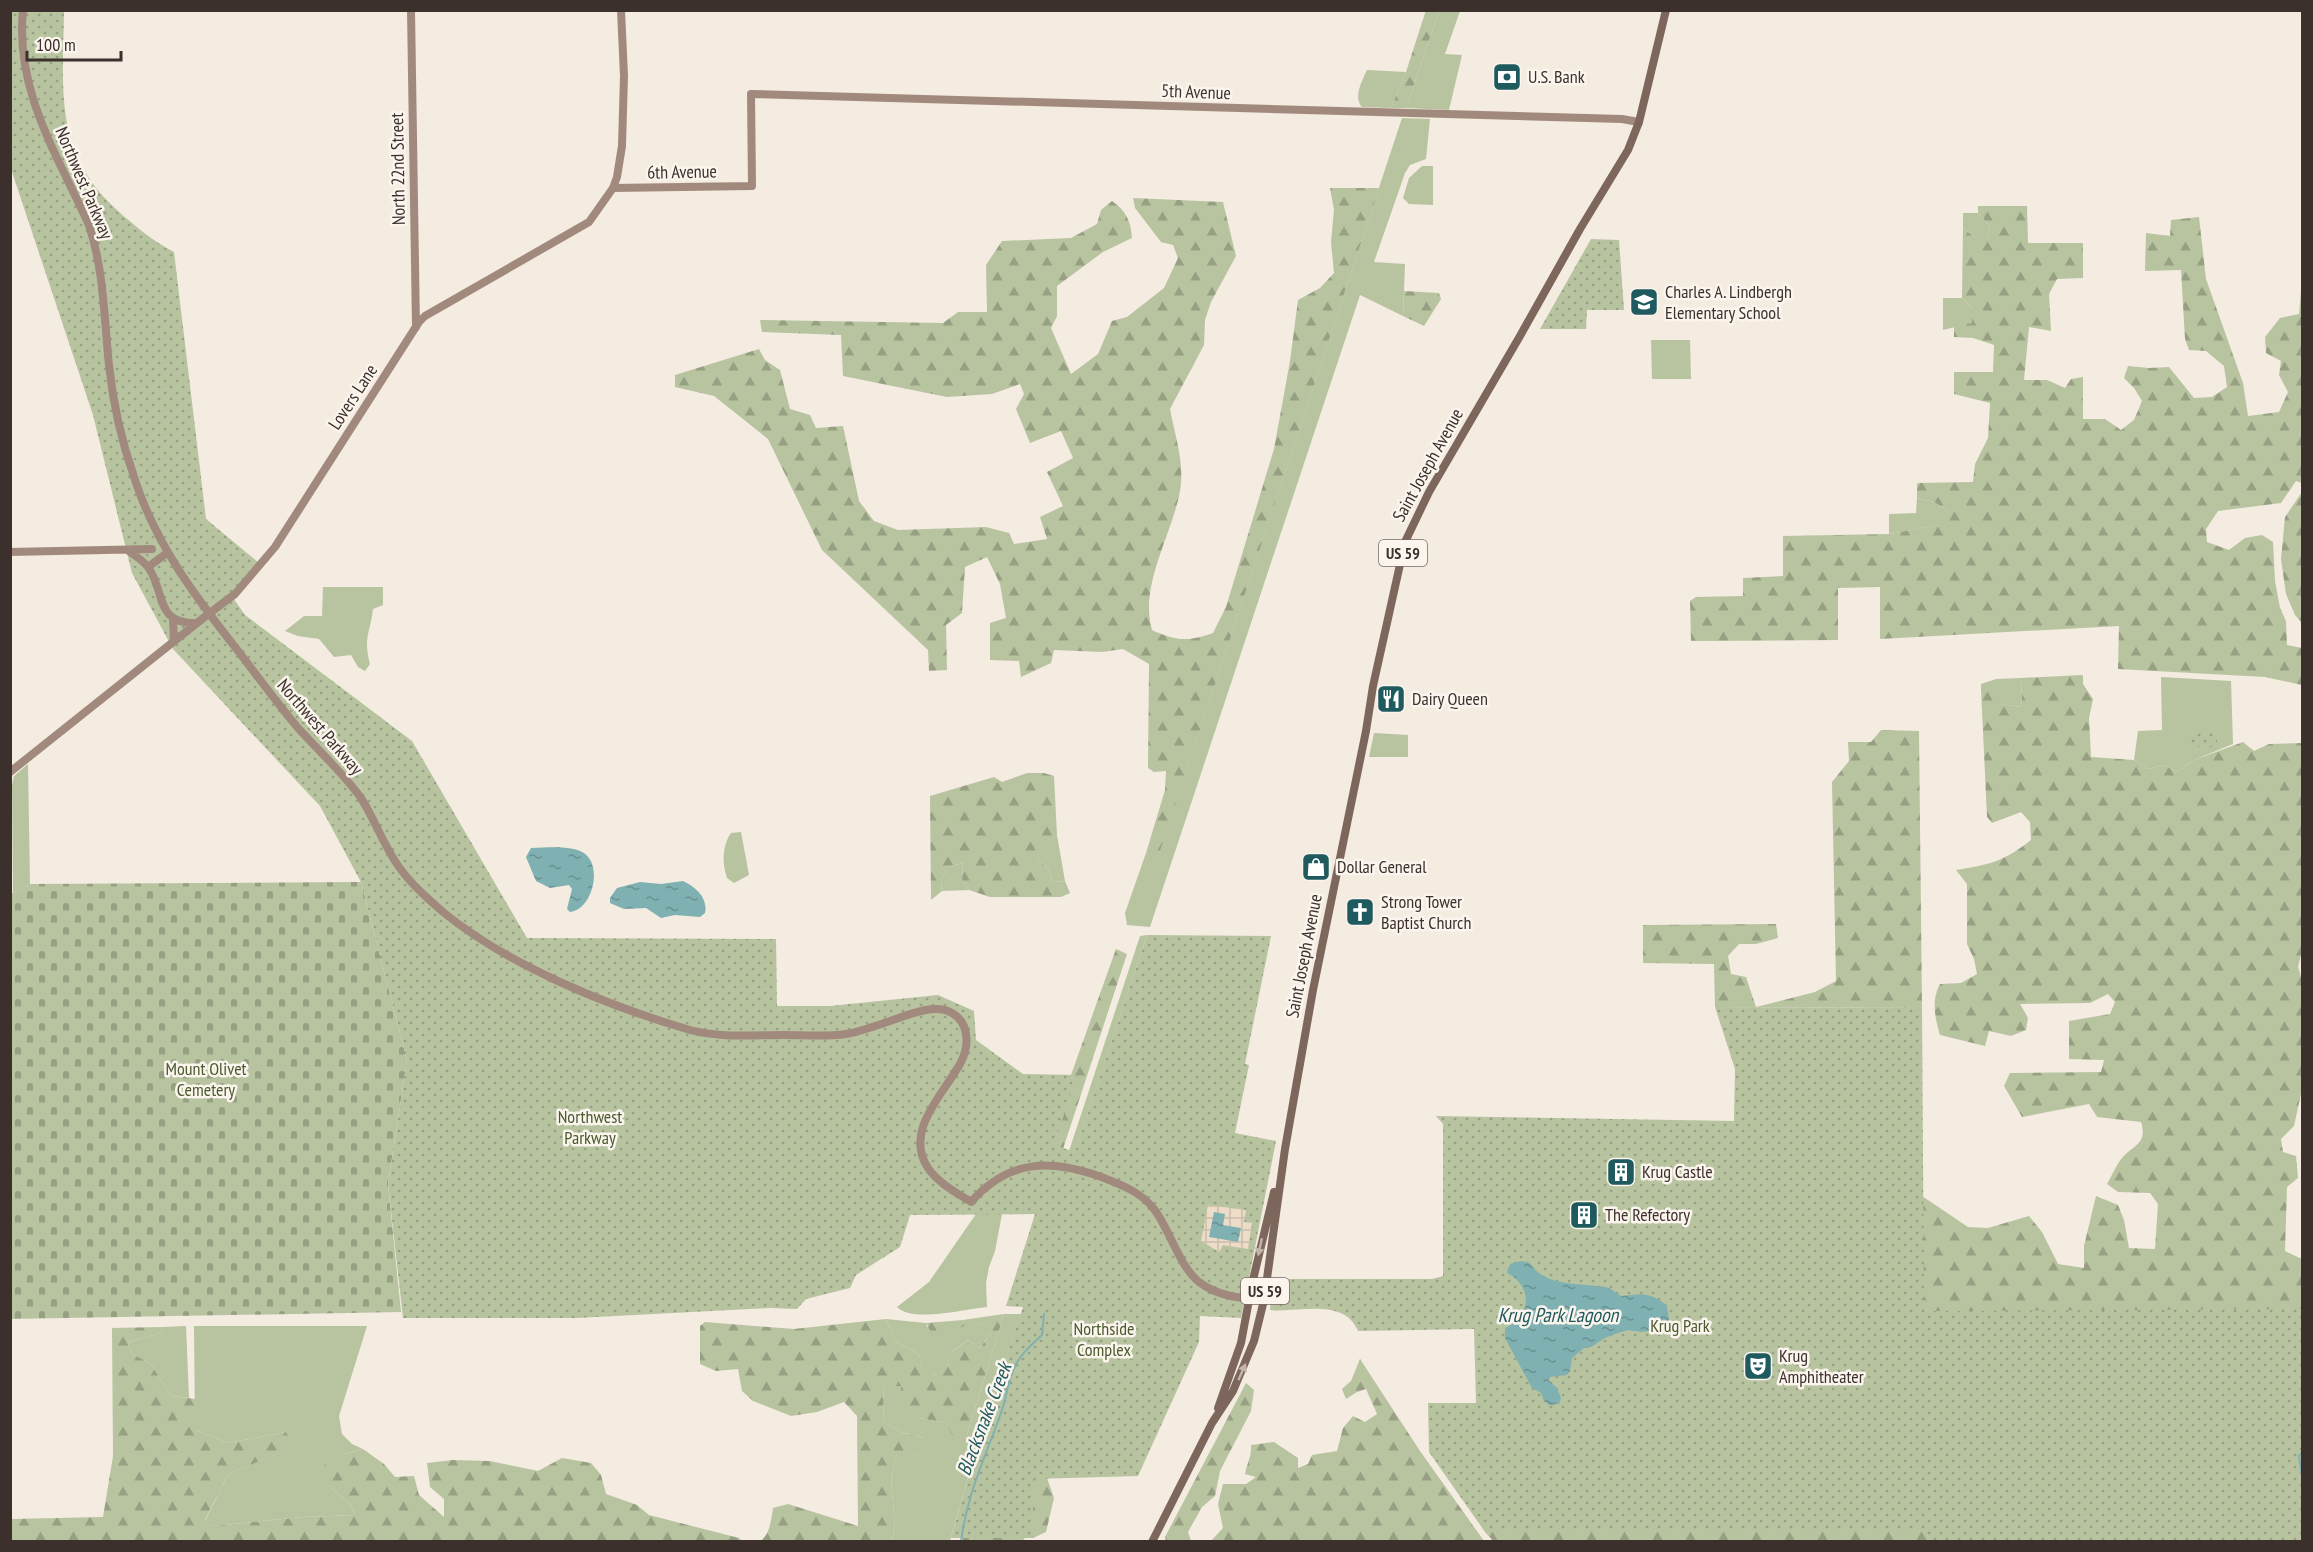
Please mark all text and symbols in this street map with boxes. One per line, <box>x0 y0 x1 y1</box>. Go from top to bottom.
scale bar <box>27 24 122 62</box>
text: 100 m <box>36 33 76 56</box>
bank icon: U.S. Bank <box>1491 61 1523 93</box>
place label: U.S. Bank <box>1528 65 1585 88</box>
street label: 5th Avenue <box>1161 79 1231 104</box>
street label: North 22nd Street <box>385 113 410 225</box>
street label: Northwest Parkway <box>50 123 119 243</box>
street label: 6th Avenue <box>647 159 717 184</box>
place label: Charles A. Lindbergh Elementary School <box>1665 280 1792 324</box>
school or university icon: Charles A. Lindbergh Elementary School <box>1628 286 1660 318</box>
street label: Lovers Lane <box>323 360 382 434</box>
street label: Saint Joseph Avenue <box>1387 404 1468 525</box>
road number: US 59 <box>1379 540 1427 566</box>
street label: Northwest Parkway <box>272 674 368 780</box>
restaurant icon: Dairy Queen <box>1375 683 1407 715</box>
place label: Dairy Queen <box>1412 687 1488 710</box>
shop icon: Dollar General <box>1300 851 1332 883</box>
place label: Dollar General <box>1337 855 1427 878</box>
place label: Strong Tower Baptist Church <box>1381 890 1471 934</box>
street label: Saint Joseph Avenue <box>1280 892 1327 1020</box>
church icon: Strong Tower Baptist Church <box>1344 896 1376 928</box>
park label: Mount Olivet Cemetery <box>165 1057 247 1101</box>
park label: Northwest Parkway <box>558 1105 622 1149</box>
building icon: Krug Castle <box>1605 1156 1637 1188</box>
place label: Krug Castle <box>1642 1160 1713 1183</box>
building icon: The Refectory <box>1568 1199 1600 1231</box>
place label: The Refectory <box>1605 1203 1690 1226</box>
one-way arrow <box>1255 1237 1265 1256</box>
road number: US 59 <box>1241 1278 1289 1304</box>
water label: Krug Park Lagoon <box>1498 1302 1620 1328</box>
park label: Krug Park <box>1650 1314 1710 1337</box>
park label: Northside Complex <box>1074 1317 1134 1361</box>
place label: Krug Amphitheater <box>1779 1344 1864 1388</box>
theatre icon: Krug Amphitheater <box>1742 1350 1774 1382</box>
water label: Blacksnake Creek <box>951 1357 1018 1479</box>
one-way arrow <box>1237 1363 1247 1381</box>

